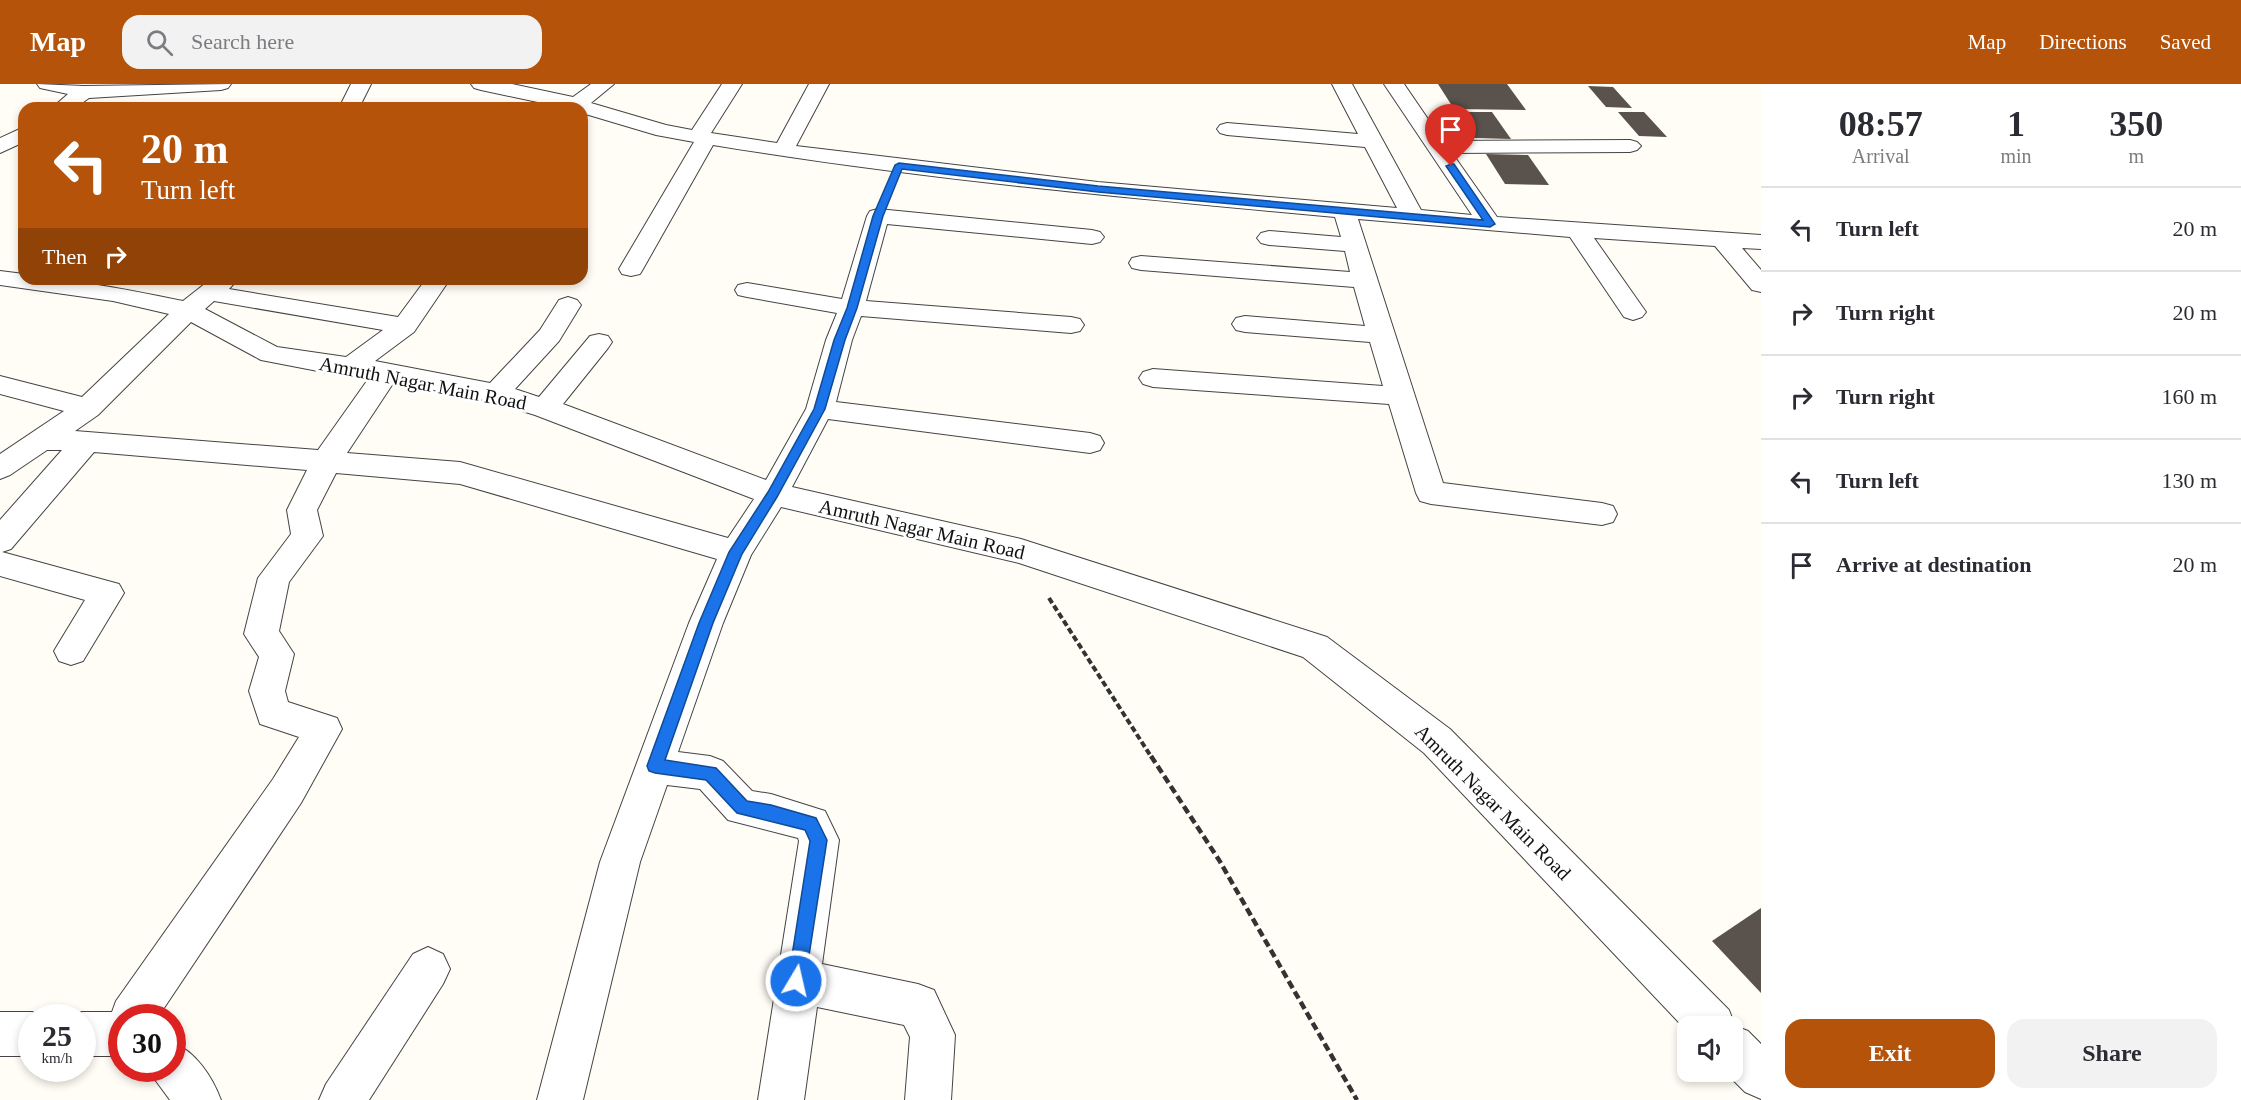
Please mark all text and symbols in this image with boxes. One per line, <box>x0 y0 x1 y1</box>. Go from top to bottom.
search box <box>122 15 542 69</box>
text: Map <box>30 26 86 57</box>
icon: search <box>143 26 176 59</box>
text: Search here <box>191 29 294 54</box>
text: Map <box>1968 30 2006 54</box>
text: Directions <box>2039 30 2127 54</box>
text: Saved <box>2160 30 2211 54</box>
pin <box>1425 104 1476 166</box>
text: 08:57 <box>1839 104 1923 144</box>
text: 1 <box>2007 104 2025 144</box>
text: 350 <box>2109 104 2163 144</box>
icon: arrive <box>1434 113 1467 146</box>
icon: left <box>42 126 120 204</box>
text: 20 m <box>141 126 229 172</box>
text: Arrival <box>1852 145 1910 167</box>
text: min <box>2000 145 2032 167</box>
text: m <box>2129 145 2144 167</box>
text: Turn left <box>141 175 235 205</box>
icon: left <box>1785 213 1818 246</box>
text: Turn left <box>1836 216 1919 241</box>
text: 20 m <box>2172 216 2217 241</box>
icon: right <box>99 240 132 273</box>
text: Then <box>42 244 87 269</box>
icon: right <box>1785 297 1818 330</box>
text: Turn right <box>1836 300 1935 325</box>
text: 20 m <box>2172 300 2217 325</box>
street label: Amruth Nagar Main Road <box>317 352 528 415</box>
icon: right <box>1785 381 1818 414</box>
text: Turn right <box>1836 384 1935 409</box>
text: 160 m <box>2161 384 2217 409</box>
icon: left <box>1785 465 1818 498</box>
text: Turn left <box>1836 468 1919 493</box>
text: 130 m <box>2161 468 2217 493</box>
street label: Amruth Nagar Main Road <box>817 495 1027 564</box>
icon: arrive <box>1785 549 1818 582</box>
text: Arrive at destination <box>1836 552 2032 577</box>
text: 20 m <box>2172 552 2217 577</box>
street label: Amruth Nagar Main Road <box>1410 720 1575 885</box>
position arrow <box>764 949 828 1013</box>
speed limit sign: 30 <box>108 1004 186 1082</box>
map controls <box>1677 1016 1743 1082</box>
button: sound <box>1677 1016 1743 1082</box>
text: 25 <box>42 1019 72 1052</box>
button: Exit <box>1785 1019 1995 1088</box>
button: Share <box>2007 1019 2217 1088</box>
text: km/h <box>42 1050 72 1066</box>

